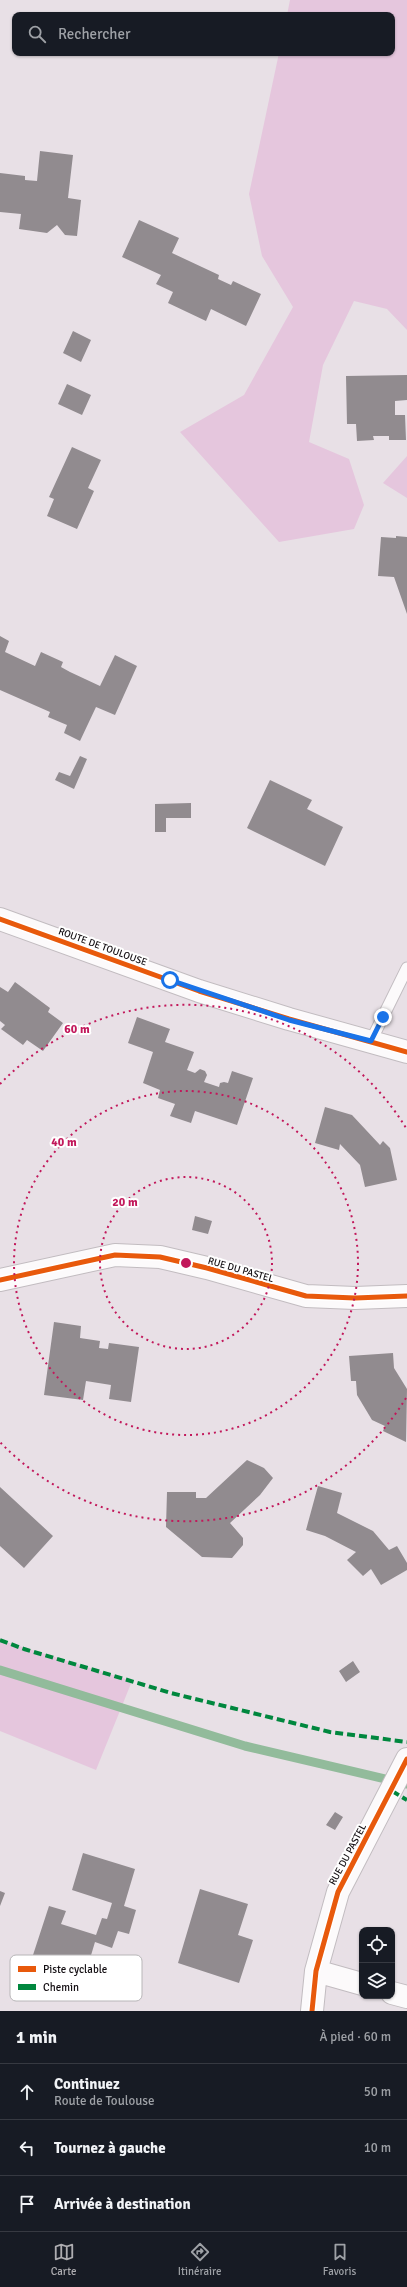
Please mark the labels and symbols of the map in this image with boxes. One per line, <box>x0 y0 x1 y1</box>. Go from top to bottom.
street label: ROUTE DE TOULOUSE <box>57 925 149 969</box>
route start <box>161 971 179 989</box>
route end <box>374 1008 392 1026</box>
text: 60 m <box>64 1022 90 1037</box>
text: 40 m <box>51 1135 77 1150</box>
text: 20 m <box>112 1195 138 1210</box>
street label: RUE DU PASTEL <box>206 1255 275 1285</box>
centre of rings <box>179 1256 193 1270</box>
street label: RUE DU PASTEL <box>327 1822 369 1887</box>
legend <box>10 1955 142 2001</box>
text: Piste cyclable <box>43 1963 107 1976</box>
text: Chemin <box>43 1981 79 1994</box>

